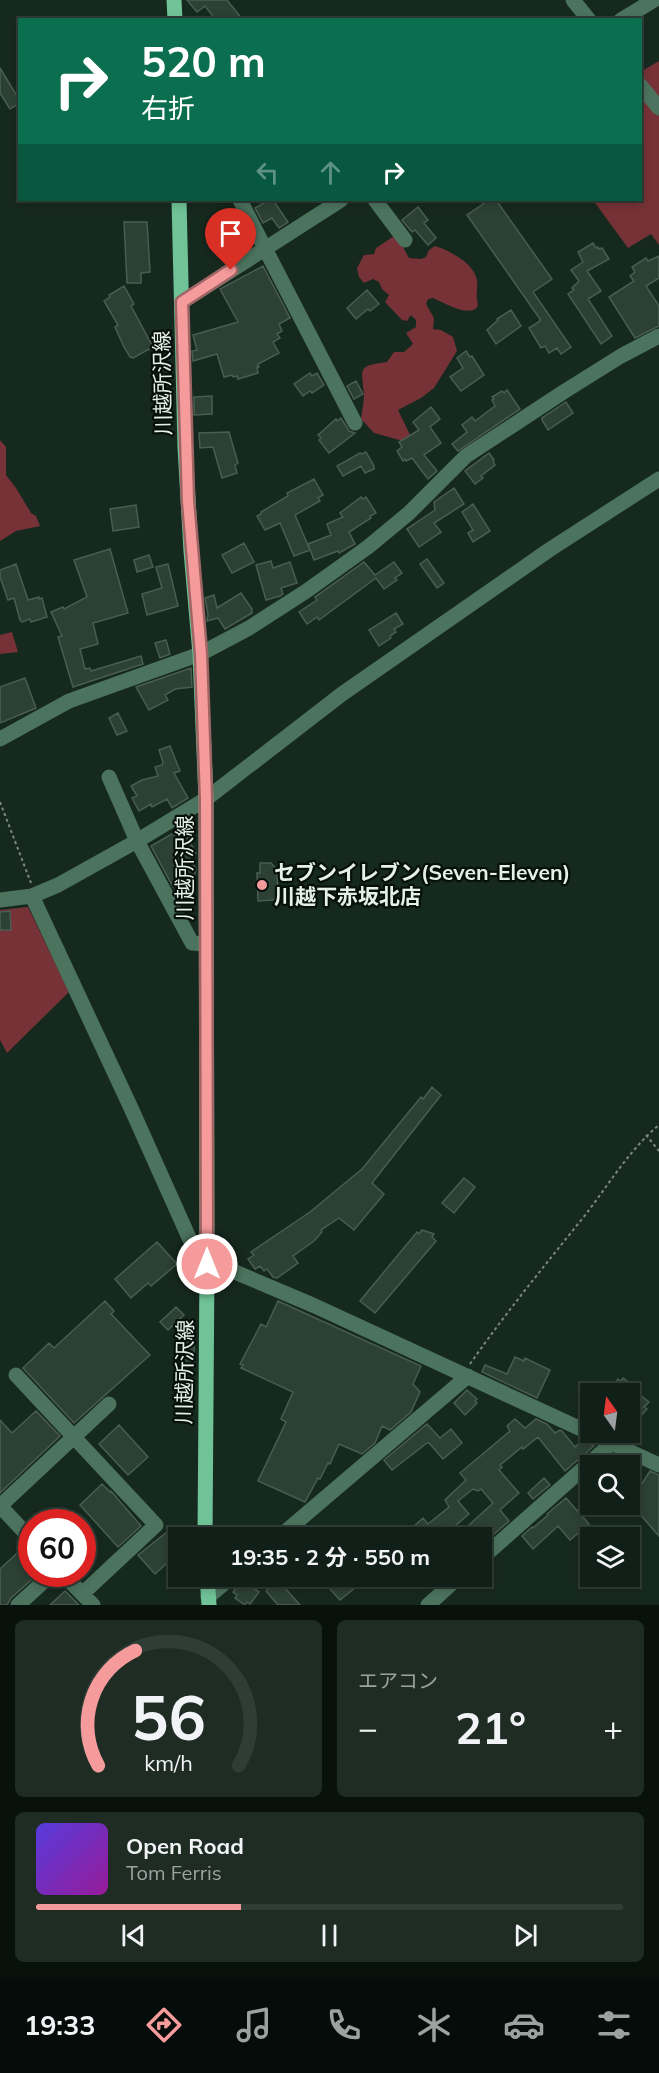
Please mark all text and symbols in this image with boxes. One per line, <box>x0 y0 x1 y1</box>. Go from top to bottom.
text: 520 m <box>141 35 266 88</box>
icon: right <box>42 42 120 120</box>
text: 右折 <box>141 91 195 125</box>
icon: left <box>251 156 284 189</box>
icon: ahead <box>314 156 347 189</box>
icon: right <box>377 156 410 189</box>
pin <box>205 208 256 270</box>
icon: arrive <box>214 217 247 250</box>
street label: 川越所沢線 <box>148 330 176 436</box>
street label: 川越所沢線 <box>171 816 197 921</box>
place label: セブンイレブン(Seven-Eleven) 川越下赤坂北店 <box>274 859 570 909</box>
marker: セブンイレブン(Seven-Eleven) 川越下赤坂北店 <box>255 878 269 892</box>
position arrow <box>175 1232 239 1296</box>
street label: 川越所沢線 <box>170 1319 198 1425</box>
north arrow <box>580 1383 640 1443</box>
map controls <box>580 1383 640 1587</box>
button: search <box>580 1455 640 1515</box>
speed limit sign: 60 <box>18 1509 96 1587</box>
button: layers <box>580 1527 640 1587</box>
text: 19:35 · 2 分 · 550 m <box>230 1543 430 1571</box>
text: エアコン <box>358 1668 438 1693</box>
text: 56 <box>131 1677 206 1756</box>
text: 21° <box>455 1699 526 1755</box>
text: − <box>358 1707 378 1748</box>
text: + <box>603 1707 623 1748</box>
text: km/h <box>144 1749 193 1776</box>
text: Open Road <box>126 1832 244 1860</box>
text: Tom Ferris <box>126 1860 222 1885</box>
icon: previous <box>117 1919 150 1952</box>
icon: pause <box>313 1919 346 1952</box>
icon: next <box>509 1919 542 1952</box>
icon: directions <box>143 2004 185 2046</box>
icon: music <box>233 2004 275 2046</box>
icon: phone <box>323 2004 365 2046</box>
icon: climate <box>413 2004 455 2046</box>
icon: car <box>503 2004 545 2046</box>
icon: filters <box>593 2004 635 2046</box>
text: 19:33 <box>24 2008 95 2042</box>

